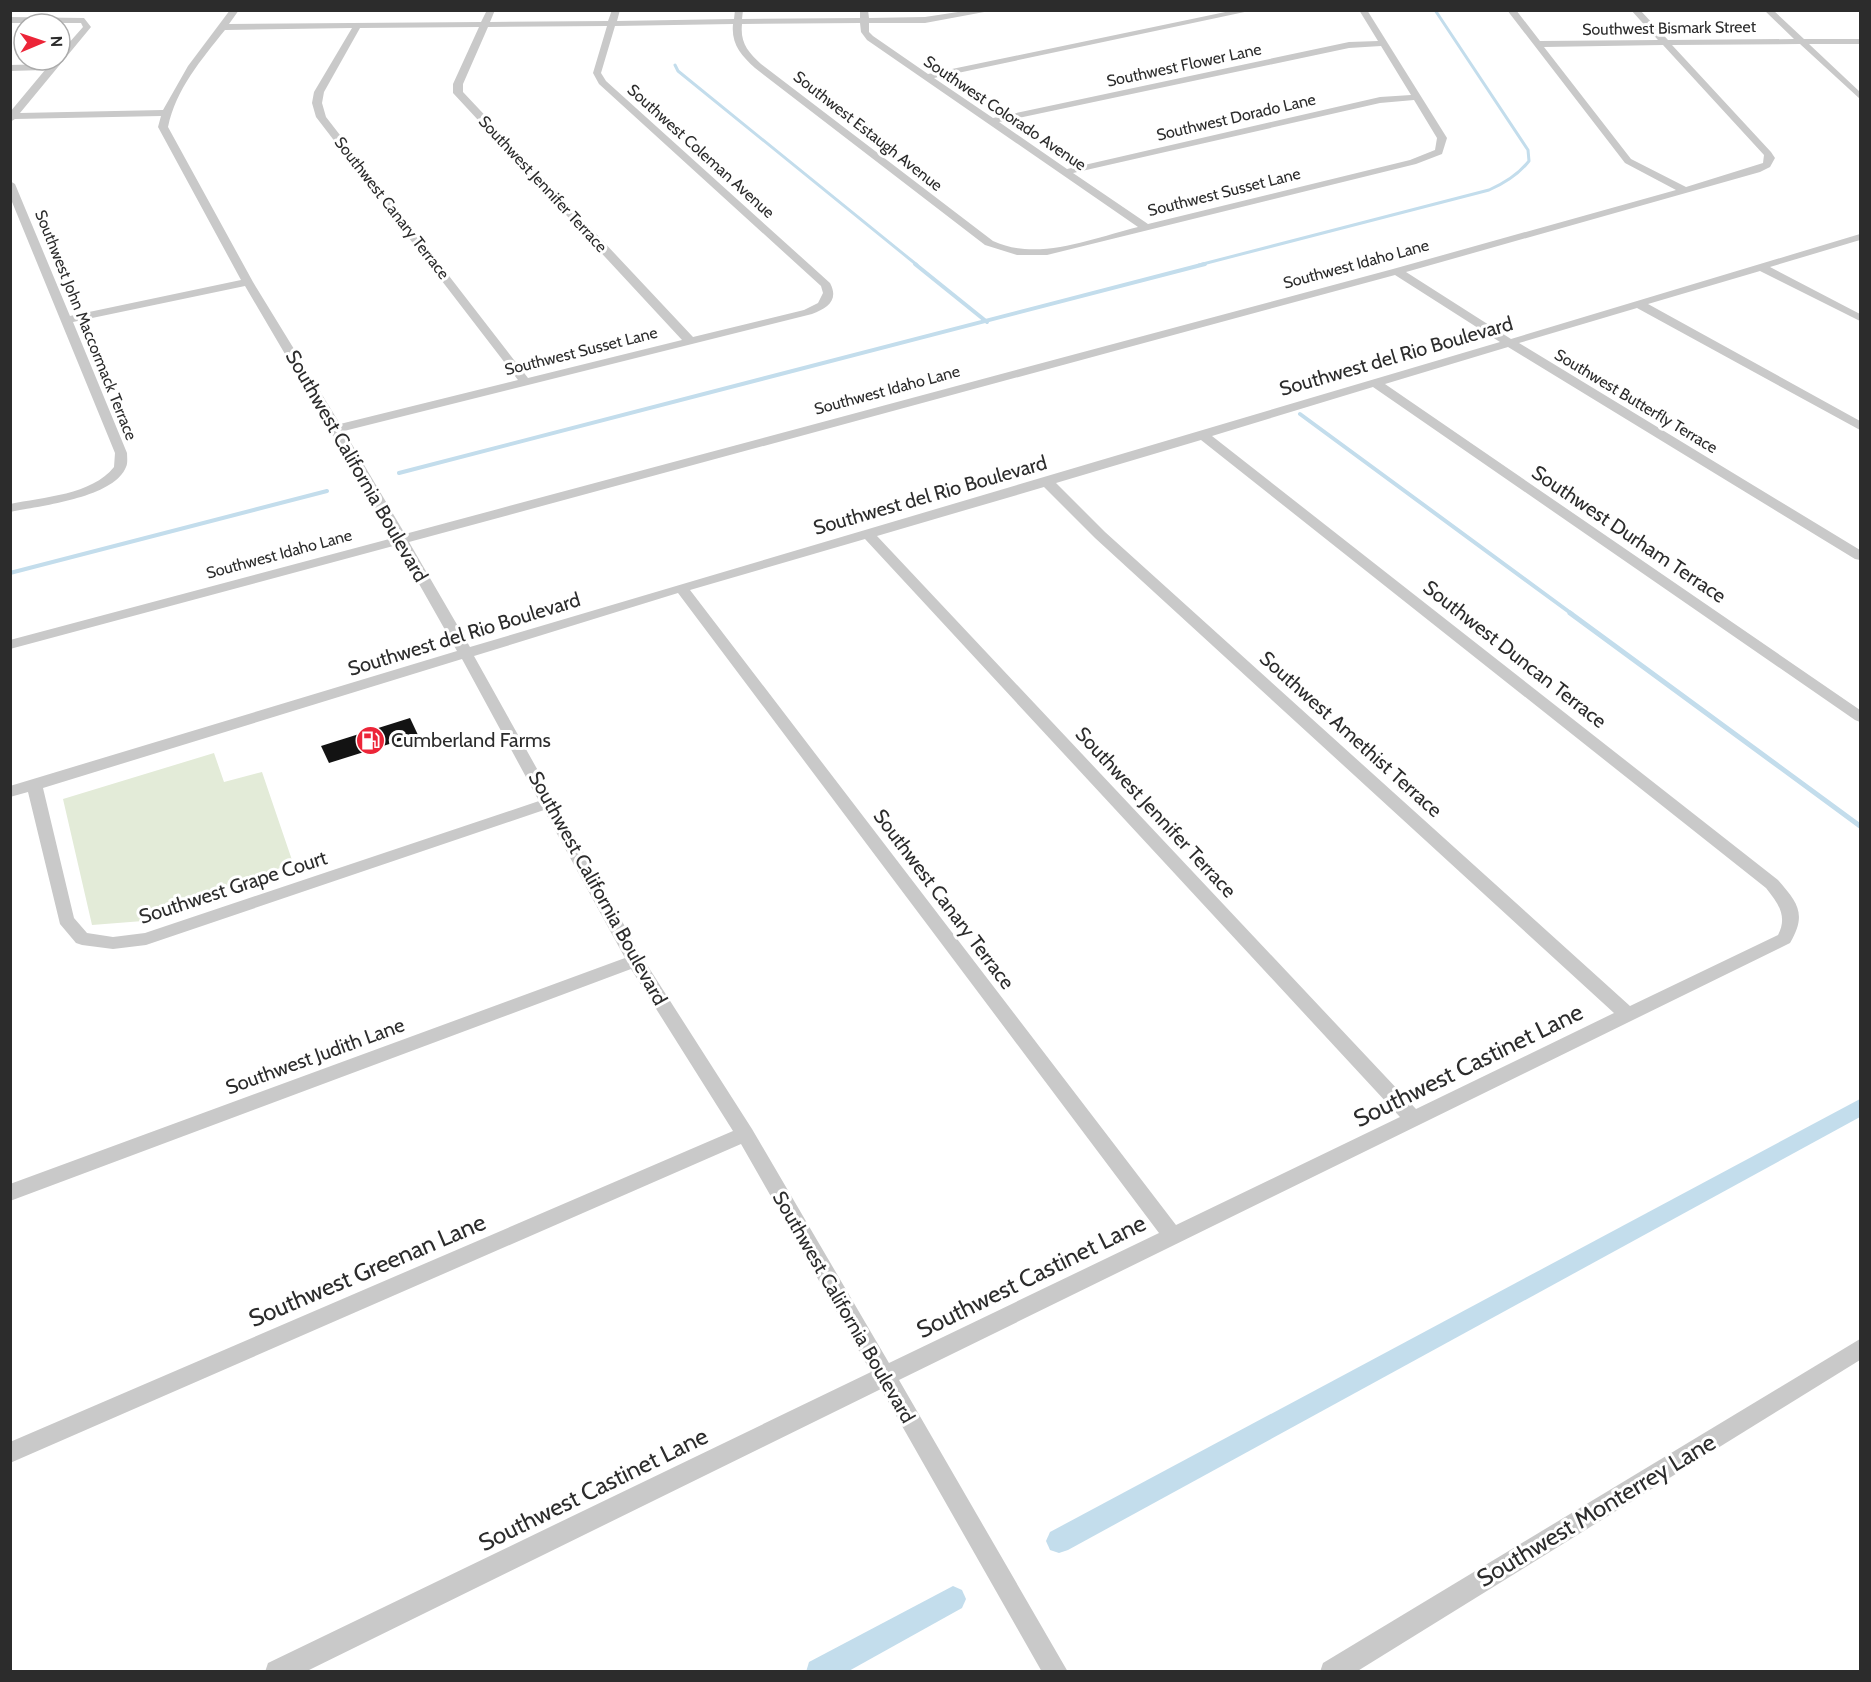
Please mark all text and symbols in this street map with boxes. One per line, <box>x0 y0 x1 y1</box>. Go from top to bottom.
north arrow <box>12 12 72 72</box>
street label: Southwest Bismark Street <box>1582 17 1757 39</box>
text: N <box>47 36 66 47</box>
street label: Southwest Flower Lane <box>1105 39 1263 91</box>
street label: Southwest Colorado Avenue <box>920 52 1090 174</box>
street label: Southwest Estaugh Avenue <box>790 67 946 195</box>
street label: Southwest Coleman Avenue <box>624 80 778 222</box>
street label: Southwest Dorado Lane <box>1155 89 1317 145</box>
street label: Southwest Jennifer Terrace <box>475 112 611 256</box>
street label: Southwest Canary Terrace <box>331 133 453 283</box>
street label: Southwest Susset Lane <box>1146 164 1302 220</box>
street label: Southwest John Maccormack Terrace <box>31 207 141 443</box>
street label: Southwest Idaho Lane <box>1281 235 1431 293</box>
street label: Southwest del Rio Boulevard <box>1277 311 1515 401</box>
street label: Southwest Susset Lane <box>503 323 659 379</box>
street label: Southwest Butterfly Terrace <box>1551 345 1721 457</box>
street label: Southwest California Boulevard <box>281 346 433 586</box>
street label: Southwest Idaho Lane <box>812 361 962 419</box>
street label: Southwest del Rio Boulevard <box>811 450 1049 540</box>
street label: Southwest Durham Terrace <box>1527 460 1731 608</box>
street label: Southwest Idaho Lane <box>204 525 354 583</box>
street label: Southwest Duncan Terrace <box>1419 575 1611 733</box>
street label: Southwest del Rio Boulevard <box>345 587 583 681</box>
street label: Southwest Amethist Terrace <box>1255 646 1447 822</box>
street label: Southwest Jennifer Terrace <box>1071 722 1241 902</box>
fuel station icon: Cumberland Farms <box>354 724 386 756</box>
place label: Cumberland Farms <box>391 728 551 752</box>
street label: Southwest California Boulevard <box>524 767 672 1009</box>
street label: Southwest Canary Terrace <box>869 804 1019 994</box>
street label: Southwest Grape Court <box>136 845 330 929</box>
street label: Southwest Castinet Lane <box>1349 997 1587 1133</box>
street label: Southwest Judith Lane <box>222 1012 408 1100</box>
street label: Southwest California Boulevard <box>768 1187 920 1427</box>
street label: Southwest Greenan Lane <box>244 1207 490 1333</box>
street label: Southwest Castinet Lane <box>912 1208 1150 1344</box>
street label: Southwest Castinet Lane <box>474 1421 712 1557</box>
street label: Southwest Monterrey Lane <box>1471 1427 1721 1593</box>

